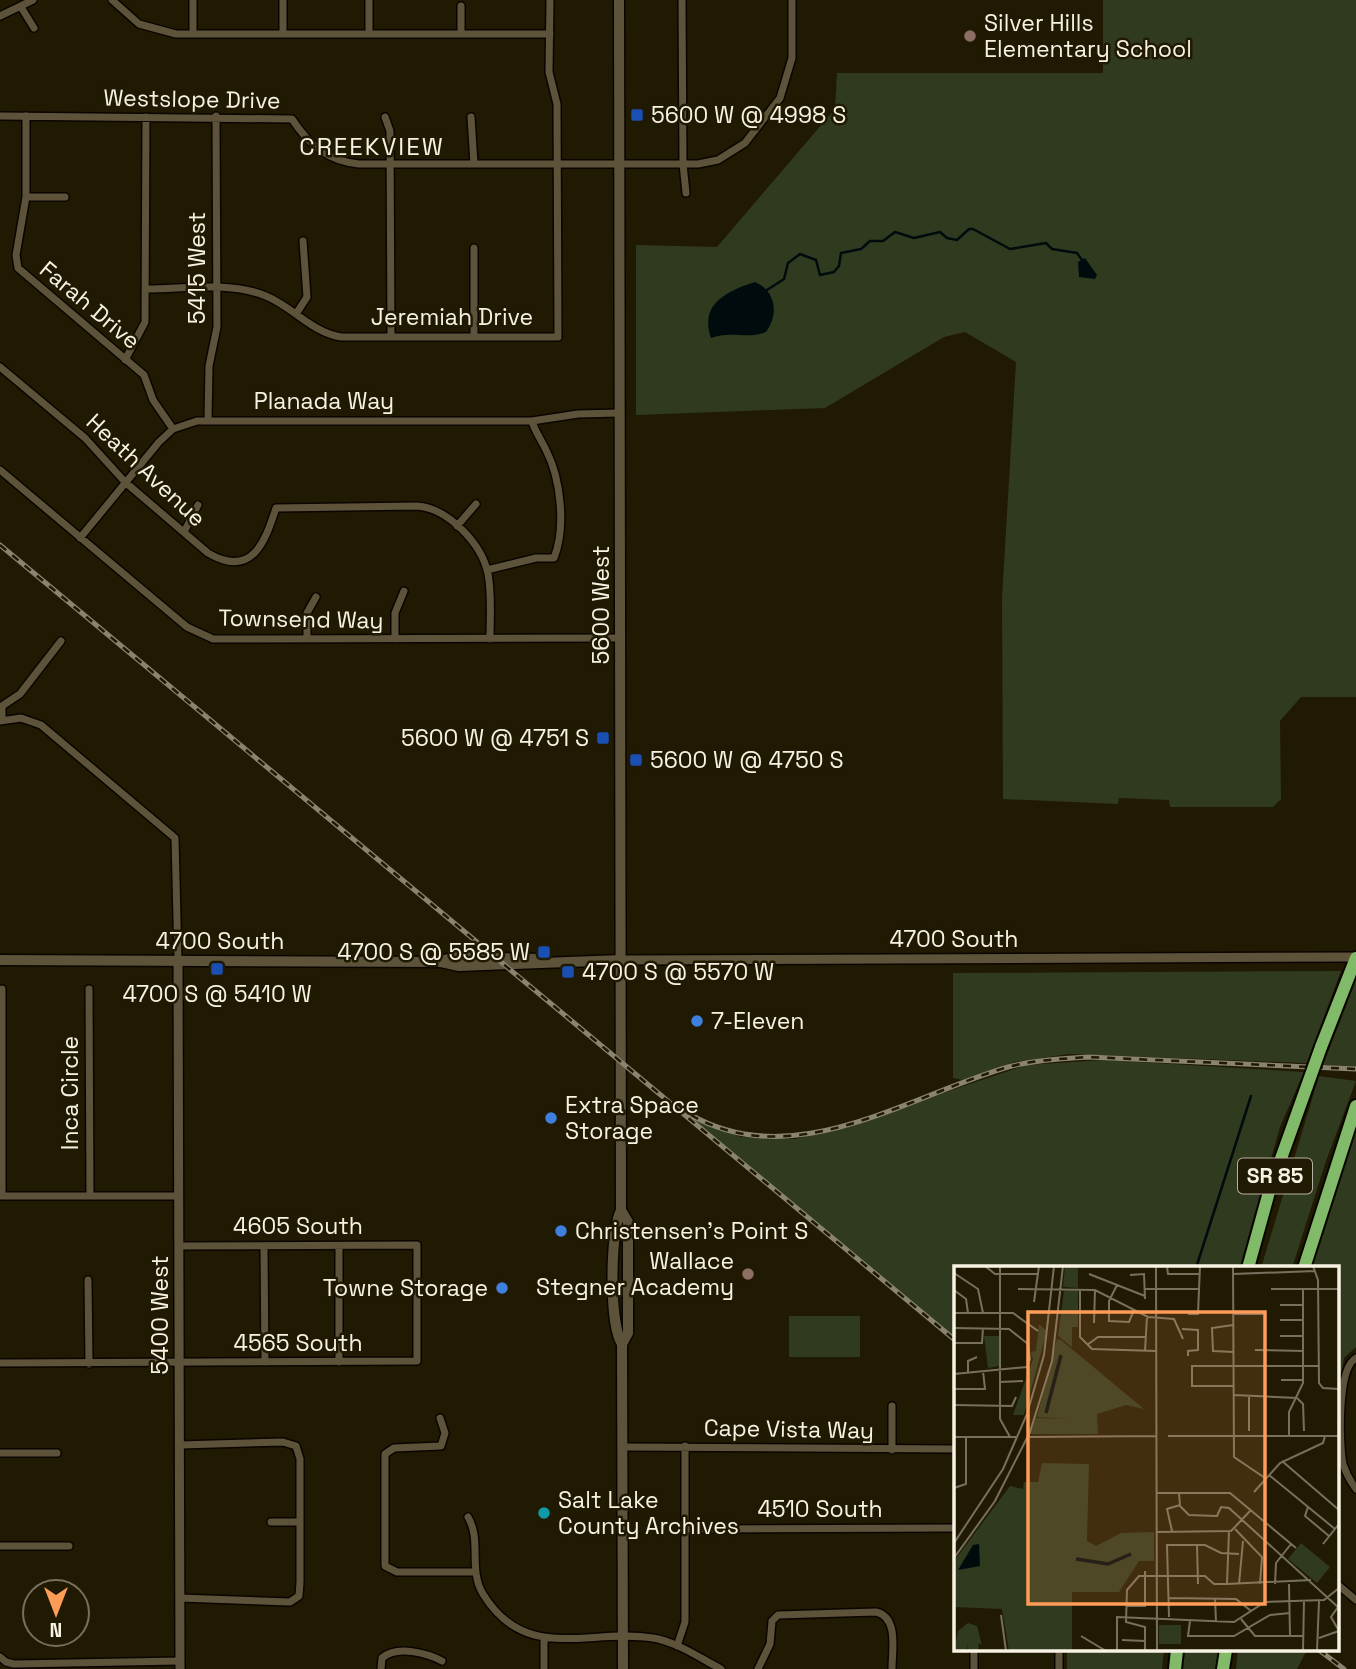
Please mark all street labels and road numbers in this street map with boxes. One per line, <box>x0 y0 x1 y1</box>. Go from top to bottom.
street label: Westslope Drive <box>103 82 281 116</box>
street label: 5415 West <box>182 212 212 324</box>
street label: Farah Drive <box>34 254 146 356</box>
street label: Jeremiah Drive <box>371 302 533 332</box>
street label: Planada Way <box>254 386 394 416</box>
street label: Heath Avenue <box>80 407 212 533</box>
street label: 5600 West <box>586 546 616 664</box>
street label: Townsend Way <box>218 603 384 635</box>
street label: 4700 South <box>890 924 1018 954</box>
street label: 4700 South <box>156 926 284 956</box>
street label: Inca Circle <box>55 1036 85 1150</box>
road number: SR 85 <box>1238 1158 1312 1194</box>
street label: 4605 South <box>233 1211 363 1241</box>
street label: 5400 West <box>145 1255 175 1375</box>
street label: 4565 South <box>234 1328 362 1358</box>
street label: Cape Vista Way <box>704 1413 874 1445</box>
street label: 4510 South <box>757 1494 883 1524</box>

